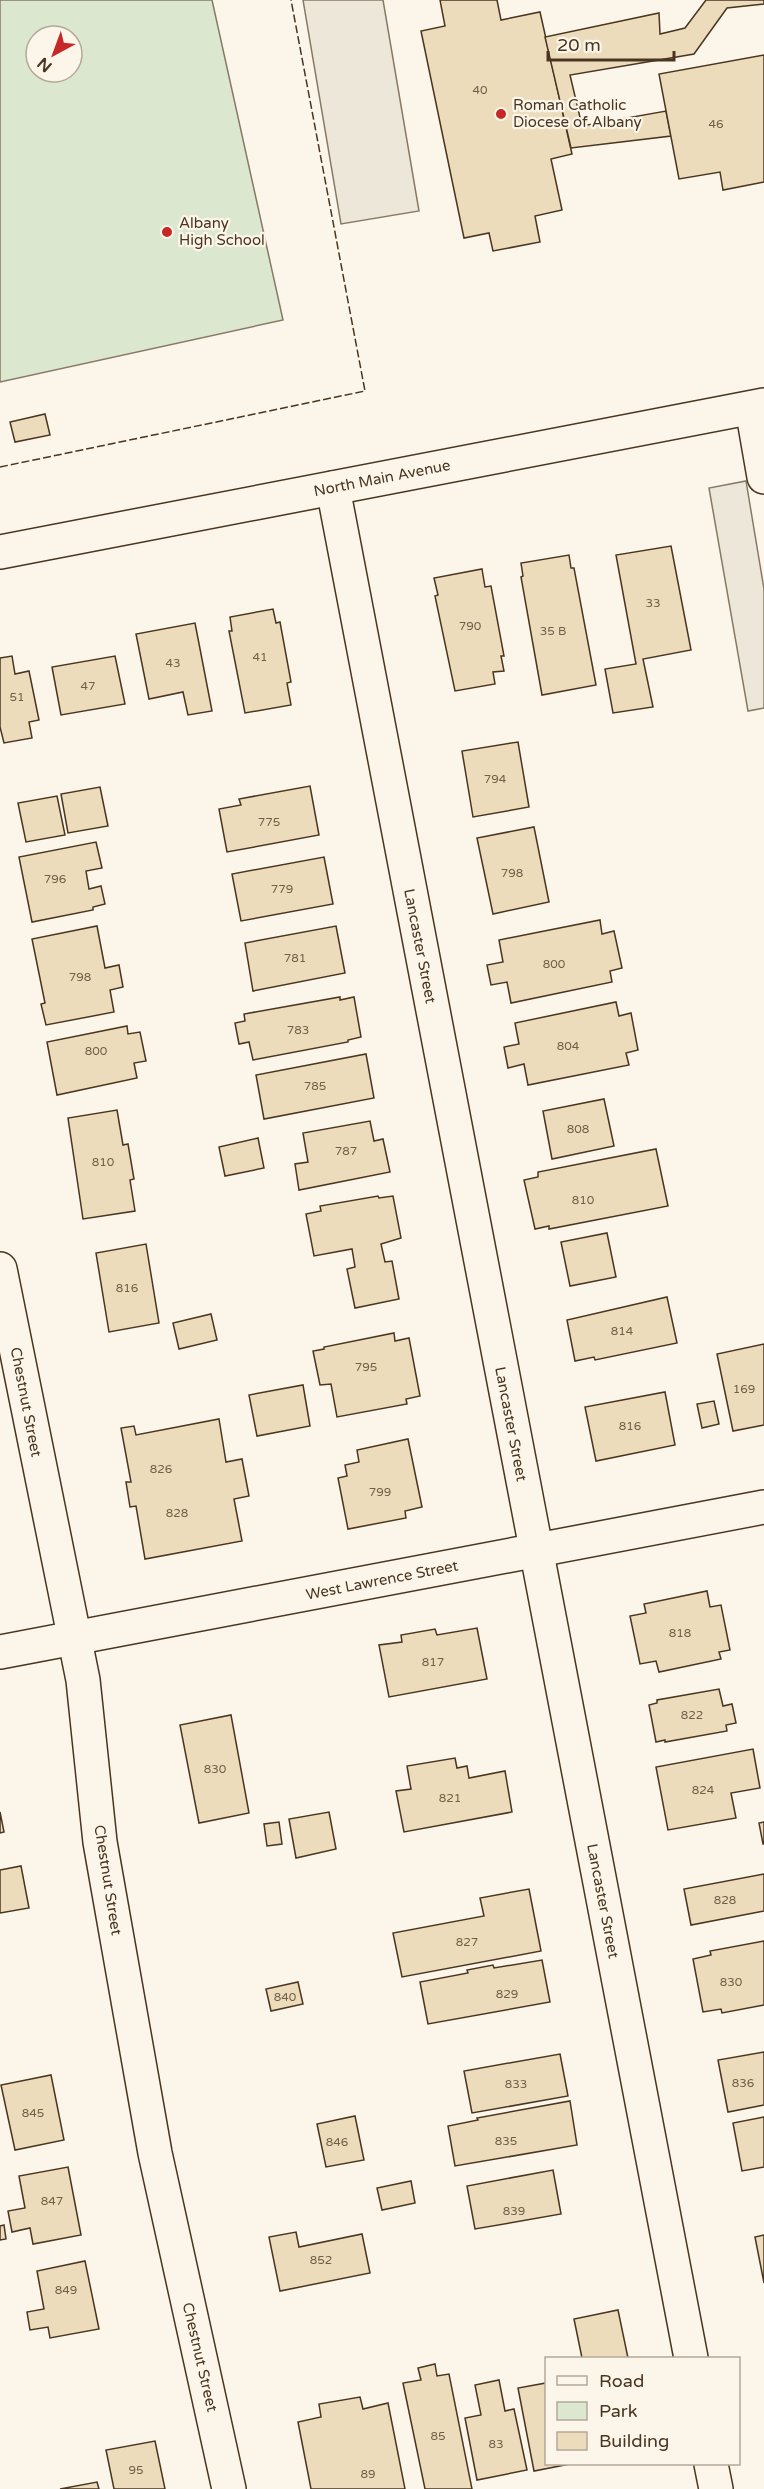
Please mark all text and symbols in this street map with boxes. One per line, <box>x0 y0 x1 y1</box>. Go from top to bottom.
north arrow <box>24 24 84 84</box>
scale bar <box>548 24 674 62</box>
text: 20 m <box>557 34 601 56</box>
text: N <box>33 53 56 76</box>
house number: 40 <box>472 83 488 97</box>
place label: Roman Catholic Diocese of Albany <box>513 96 641 131</box>
marker: Roman Catholic Diocese of Albany <box>494 107 508 121</box>
house number: 46 <box>708 117 724 131</box>
place label: Albany High School <box>179 214 265 249</box>
marker: Albany High School <box>160 225 174 239</box>
street label: North Main Avenue <box>312 456 452 500</box>
house number: 33 <box>645 596 661 610</box>
house number: 790 <box>459 619 482 633</box>
house number: 35 B <box>540 624 566 638</box>
house number: 41 <box>252 650 268 664</box>
house number: 43 <box>165 656 181 670</box>
house number: 47 <box>80 679 96 693</box>
house number: 51 <box>9 690 25 704</box>
house number: 794 <box>484 772 507 786</box>
house number: 775 <box>258 815 280 829</box>
house number: 798 <box>501 866 523 880</box>
house number: 796 <box>44 872 66 886</box>
house number: 779 <box>271 882 293 896</box>
street label: Lancaster Street <box>400 887 440 1005</box>
house number: 781 <box>284 951 306 965</box>
house number: 800 <box>543 957 566 971</box>
house number: 798 <box>69 970 91 984</box>
house number: 783 <box>287 1023 309 1037</box>
house number: 804 <box>557 1039 580 1053</box>
house number: 800 <box>85 1044 108 1058</box>
house number: 785 <box>304 1079 326 1093</box>
house number: 808 <box>567 1122 589 1136</box>
house number: 787 <box>335 1144 357 1158</box>
house number: 810 <box>92 1155 115 1169</box>
house number: 810 <box>572 1193 595 1207</box>
house number: 816 <box>116 1281 138 1295</box>
house number: 814 <box>611 1324 634 1338</box>
street label: Chestnut Street <box>7 1345 46 1459</box>
house number: 795 <box>355 1360 377 1374</box>
street label: Lancaster Street <box>491 1365 531 1483</box>
house number: 169 <box>733 1382 755 1396</box>
house number: 816 <box>619 1419 641 1433</box>
house number: 826 <box>150 1462 172 1476</box>
house number: 799 <box>369 1485 391 1499</box>
house number: 828 <box>166 1506 188 1520</box>
street label: West Lawrence Street <box>304 1556 460 1604</box>
house number: 818 <box>669 1626 691 1640</box>
house number: 817 <box>422 1655 444 1669</box>
house number: 822 <box>681 1708 703 1722</box>
house number: 830 <box>204 1762 227 1776</box>
house number: 824 <box>692 1783 715 1797</box>
house number: 821 <box>439 1791 461 1805</box>
street label: Chestnut Street <box>90 1823 126 1937</box>
street label: Lancaster Street <box>583 1842 623 1960</box>
house number: 828 <box>714 1893 736 1907</box>
house number: 827 <box>456 1935 478 1949</box>
house number: 830 <box>720 1975 743 1989</box>
house number: 829 <box>496 1987 518 2001</box>
house number: 840 <box>274 1990 297 2004</box>
house number: 836 <box>732 2076 754 2090</box>
house number: 833 <box>505 2077 527 2091</box>
house number: 845 <box>22 2106 44 2120</box>
house number: 835 <box>495 2134 517 2148</box>
house number: 846 <box>326 2135 348 2149</box>
house number: 847 <box>41 2194 63 2208</box>
house number: 839 <box>503 2204 525 2218</box>
house number: 852 <box>310 2253 332 2267</box>
house number: 849 <box>55 2283 77 2297</box>
street label: Chestnut Street <box>179 2301 221 2414</box>
legend <box>545 2357 740 2465</box>
text: Road <box>599 2370 644 2392</box>
text: Park <box>599 2400 638 2422</box>
house number: 85 <box>430 2429 446 2443</box>
text: Building <box>599 2430 669 2452</box>
house number: 83 <box>488 2437 504 2451</box>
house number: 95 <box>128 2463 144 2477</box>
house number: 89 <box>360 2467 376 2481</box>

